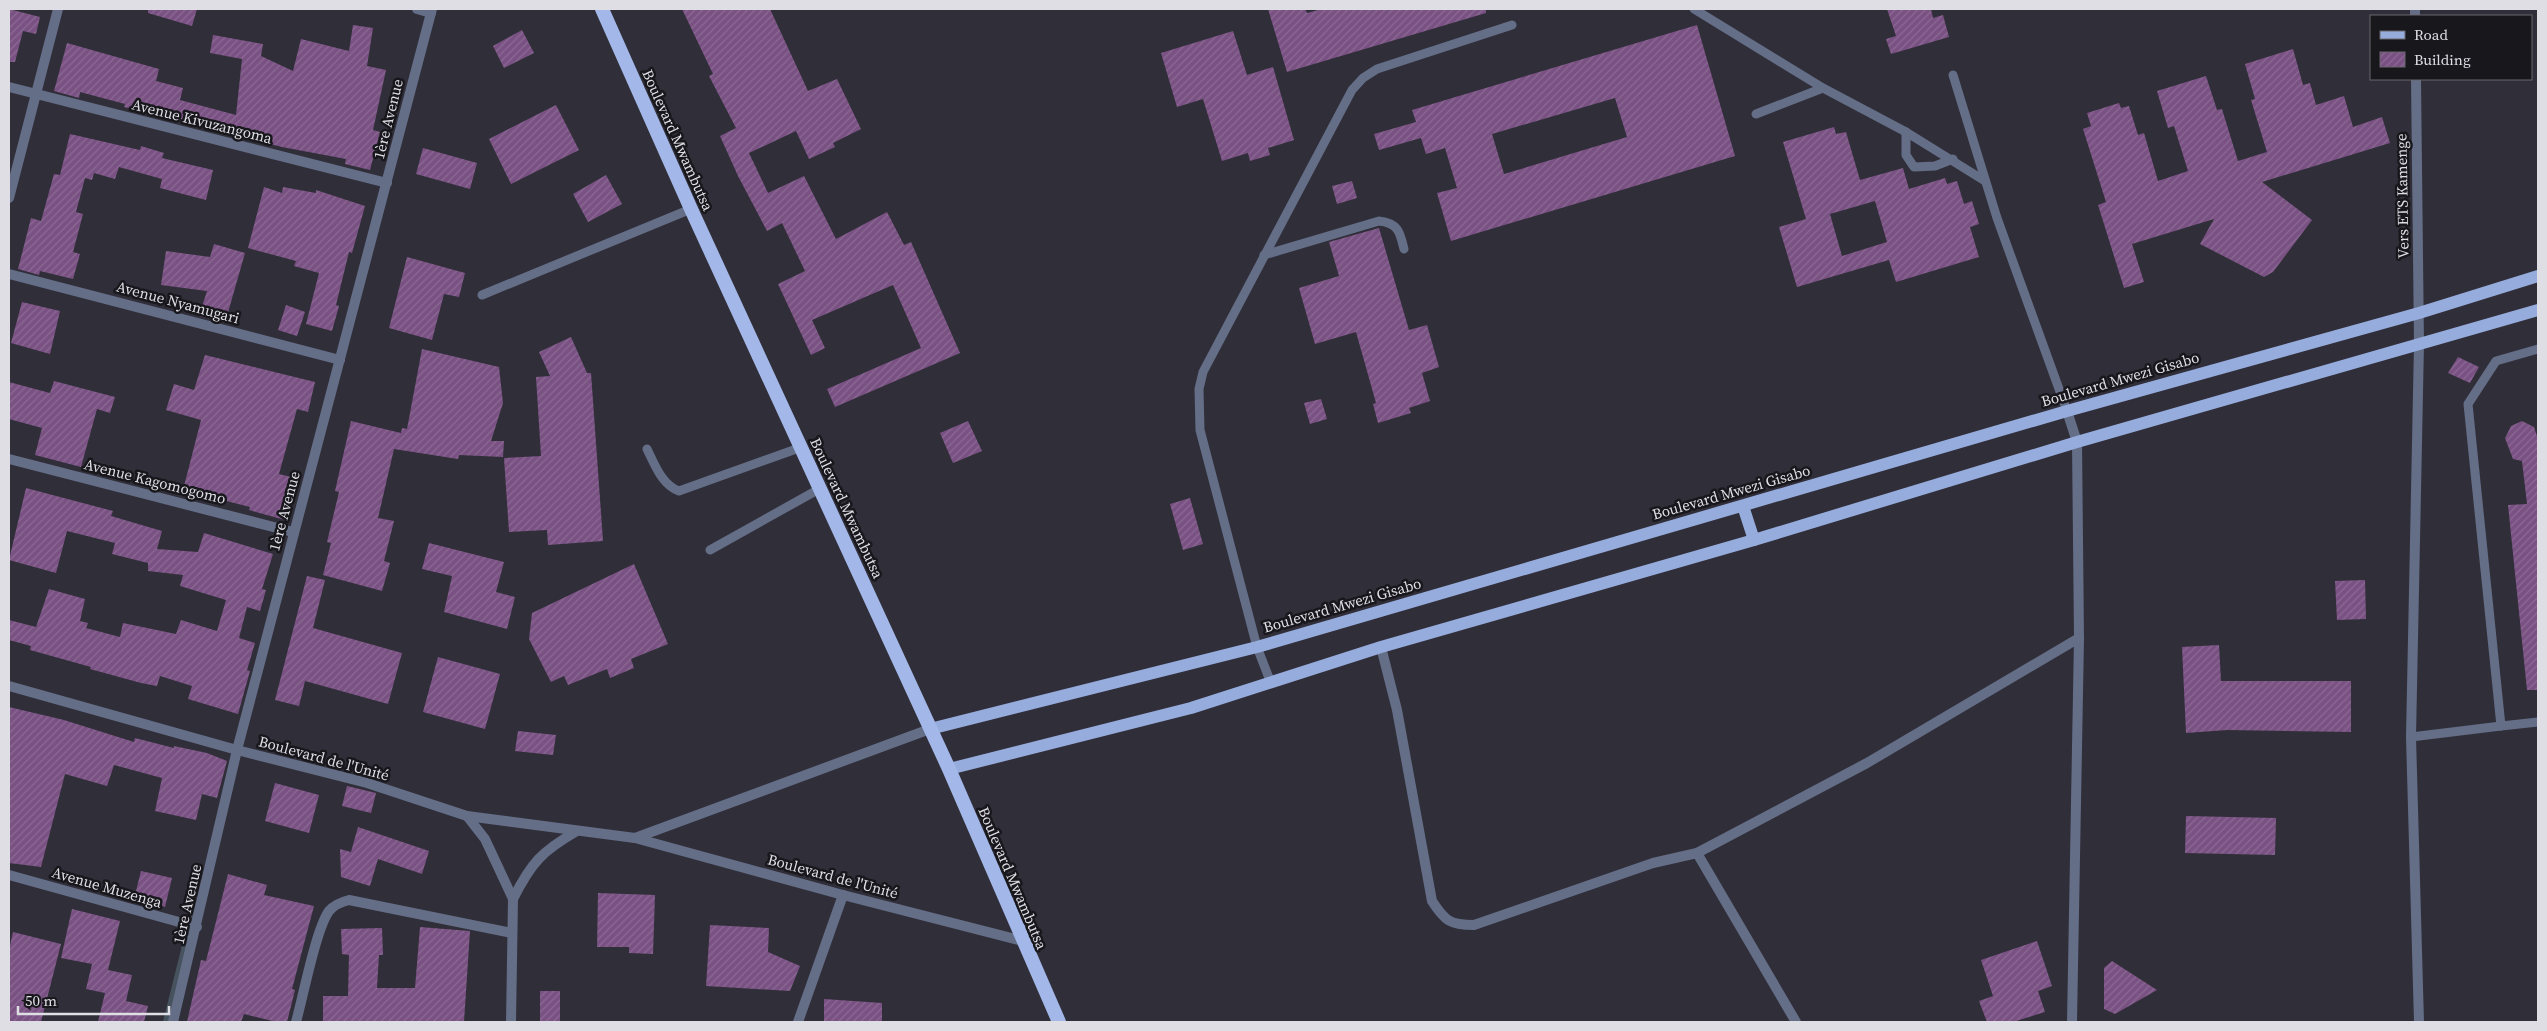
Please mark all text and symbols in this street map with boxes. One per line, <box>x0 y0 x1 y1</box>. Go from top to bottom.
legend <box>2370 15 2532 80</box>
text: Road <box>2414 24 2448 45</box>
text: Building <box>2414 49 2471 70</box>
street label: Boulevard Mwambutsa <box>637 66 719 214</box>
street label: 1ère Avenue <box>368 76 408 161</box>
street label: Avenue Kivuzangoma <box>130 93 275 149</box>
street label: Vers ETS Kamenge <box>2390 133 2414 259</box>
street label: Avenue Nyamugari <box>114 276 242 328</box>
street label: Boulevard Mwezi Gisabo <box>2038 346 2202 412</box>
street label: Boulevard Mwambutsa <box>805 434 889 582</box>
street label: Avenue Kagomogomo <box>82 453 228 509</box>
street label: Boulevard Mwezi Gisabo <box>1649 459 1813 525</box>
street label: 1ère Avenue <box>263 468 305 553</box>
street label: Boulevard Mwezi Gisabo <box>1260 572 1424 638</box>
street label: Boulevard de l'Unité <box>256 730 392 786</box>
street label: Boulevard Mwambutsa <box>973 804 1053 953</box>
street label: Boulevard de l'Unité <box>765 848 901 904</box>
street label: Avenue Muzenga <box>50 861 165 913</box>
street label: 1ère Avenue <box>168 861 207 946</box>
scale bar <box>18 984 169 1016</box>
text: 50 m <box>25 990 57 1011</box>

